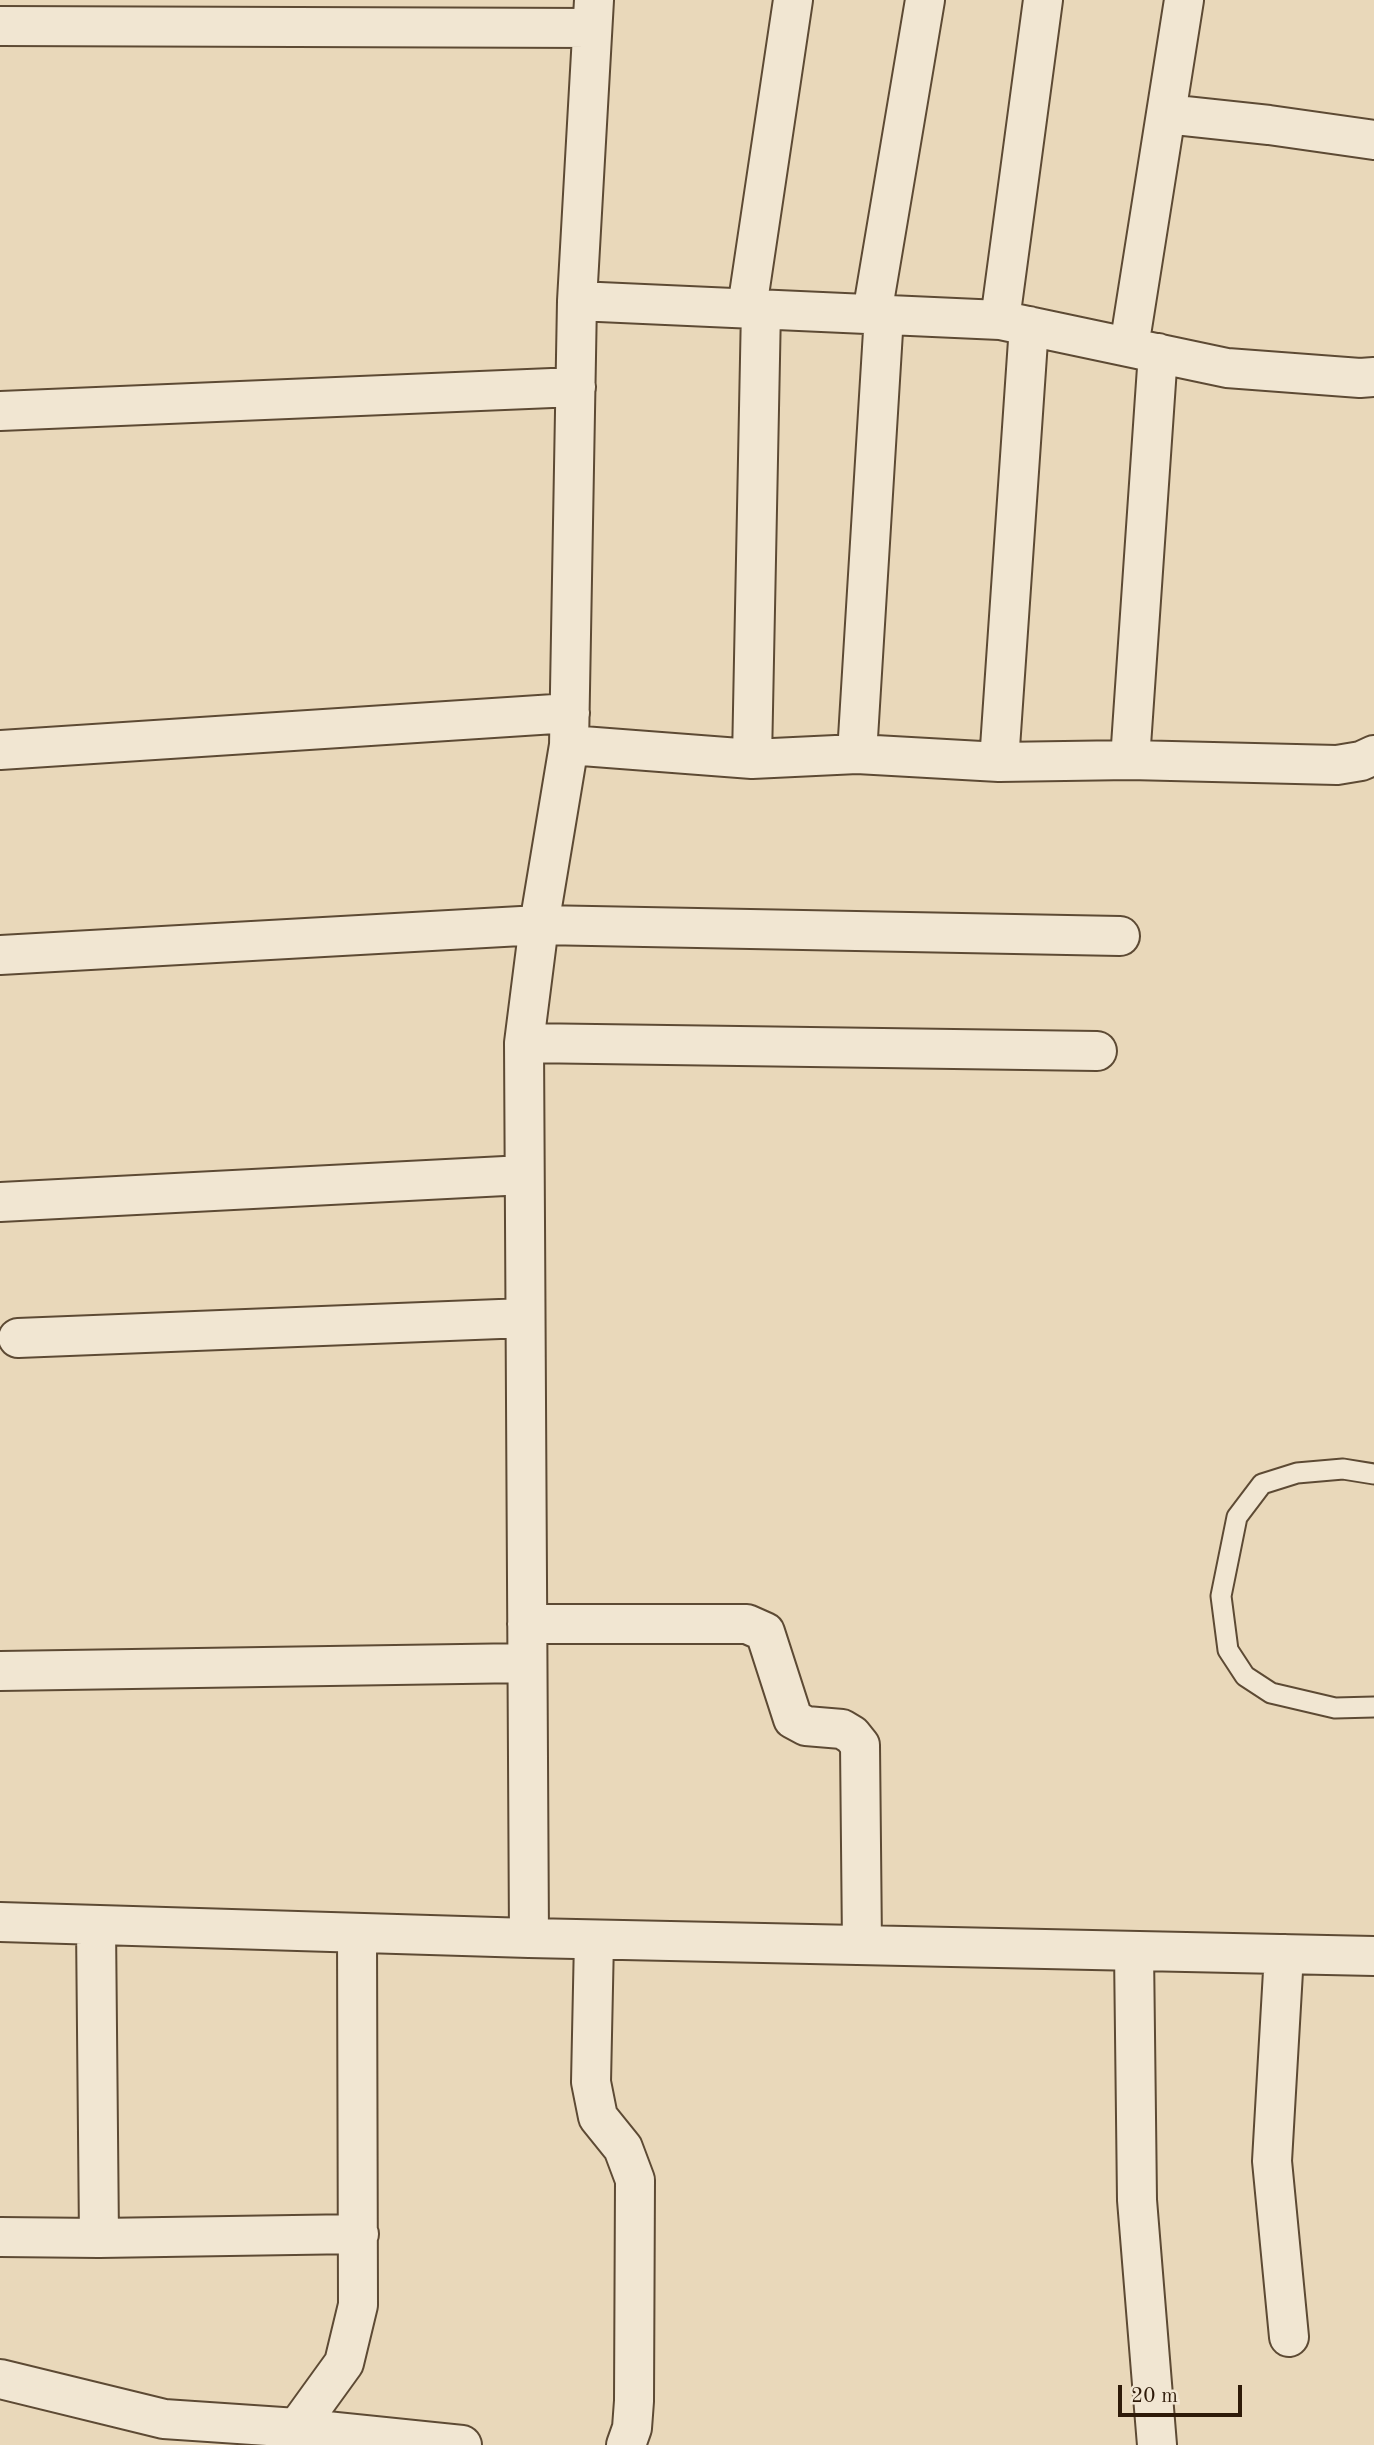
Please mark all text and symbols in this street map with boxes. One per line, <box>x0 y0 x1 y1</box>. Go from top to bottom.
scale bar <box>1122 2372 1246 2416</box>
text: 20 m <box>1131 2386 1178 2407</box>

